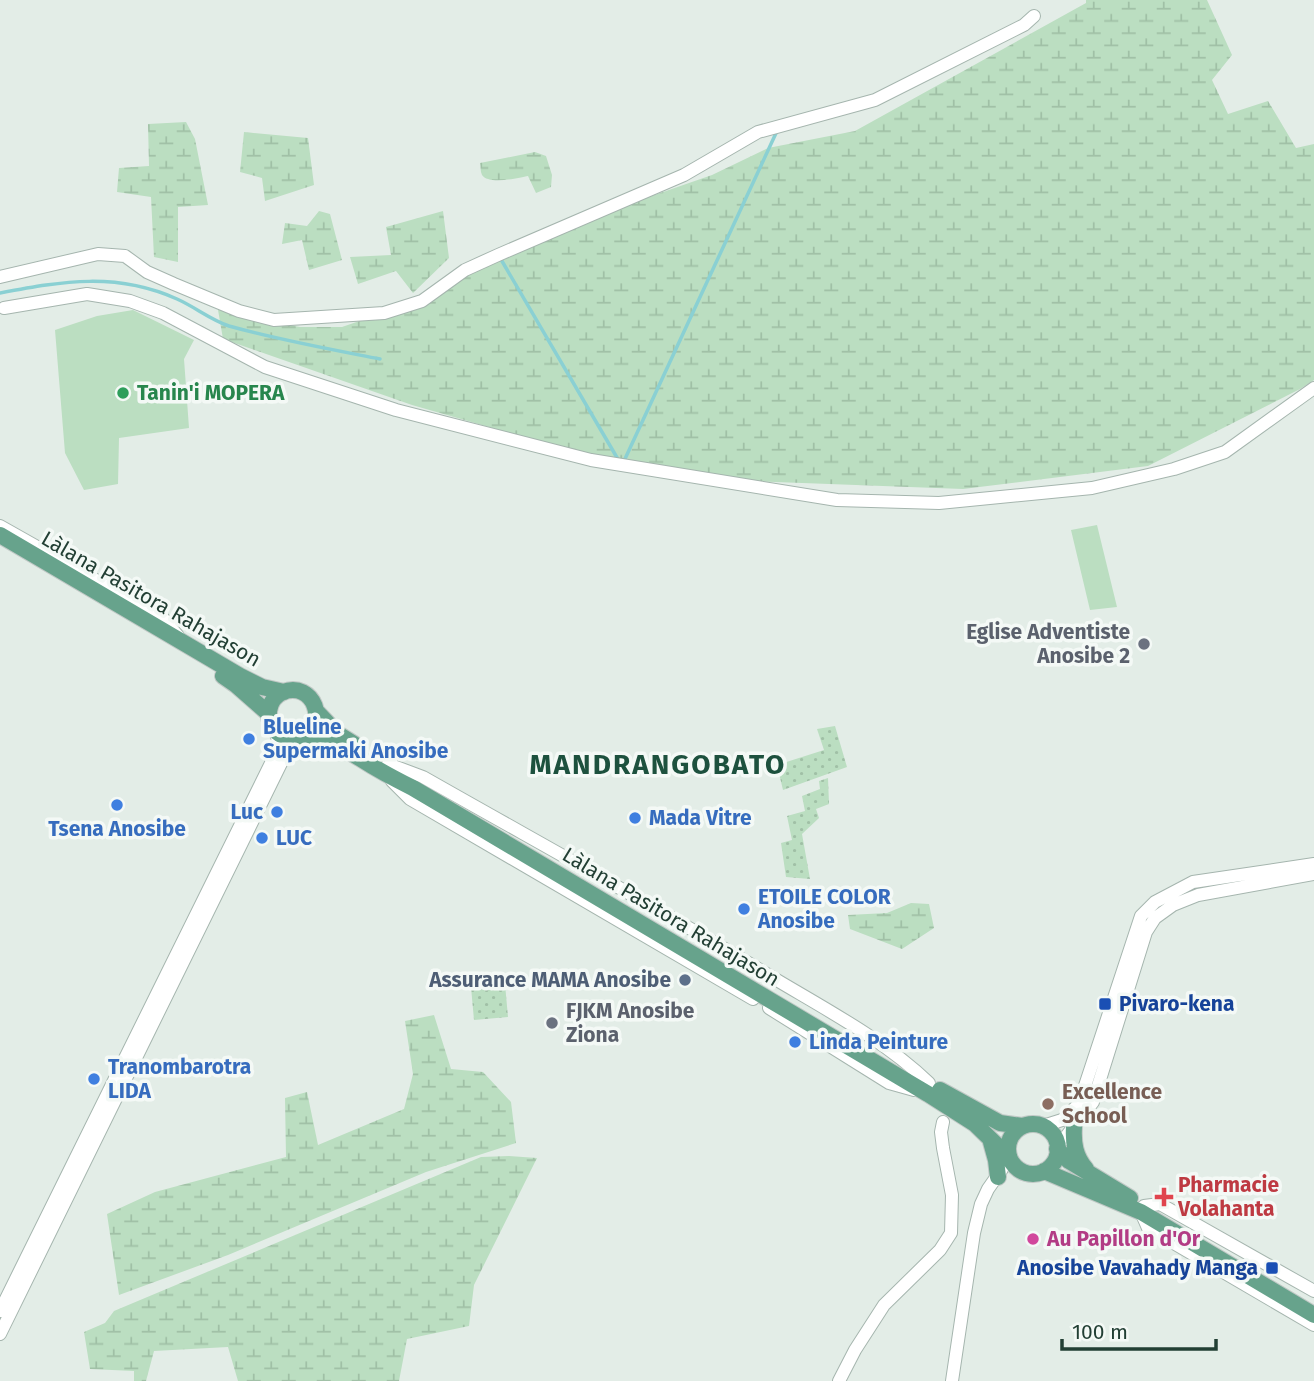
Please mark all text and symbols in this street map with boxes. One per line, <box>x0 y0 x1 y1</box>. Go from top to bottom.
place label: Tanin'i MOPERA <box>137 380 285 406</box>
marker: Tanin'i MOPERA <box>115 385 131 401</box>
street label: Làlana Pasitora Rahajason <box>37 525 265 673</box>
place label: Eglise Adventiste Anosibe 2 <box>966 619 1130 669</box>
marker: Eglise Adventiste Anosibe 2 <box>1136 636 1152 652</box>
place label: Blueline Supermaki Anosibe <box>263 714 449 764</box>
marker: Blueline Supermaki Anosibe <box>241 731 257 747</box>
district label: MANDRANGOBATO <box>530 748 786 781</box>
marker: Tsena Anosibe <box>109 797 125 813</box>
place label: Luc <box>230 799 263 825</box>
marker: Luc <box>269 804 285 820</box>
place label: Mada Vitre <box>649 805 752 831</box>
marker: Mada Vitre <box>627 810 643 826</box>
place label: Tsena Anosibe <box>48 816 186 842</box>
place label: LUC <box>276 825 312 851</box>
marker: LUC <box>254 830 270 846</box>
street label: Làlana Pasitora Rahajason <box>558 842 784 992</box>
place label: ETOILE COLOR Anosibe <box>757 884 892 934</box>
marker: ETOILE COLOR Anosibe <box>736 901 752 917</box>
place label: Assurance MAMA Anosibe <box>428 967 671 993</box>
marker: Assurance MAMA Anosibe <box>677 972 693 988</box>
place label: Pivaro-kena <box>1119 991 1234 1017</box>
marker: Pivaro-kena <box>1097 996 1113 1012</box>
place label: FJKM Anosibe Ziona <box>566 998 695 1048</box>
marker: FJKM Anosibe Ziona <box>544 1015 560 1031</box>
place label: Linda Peinture <box>809 1029 948 1055</box>
marker: Linda Peinture <box>787 1034 803 1050</box>
place label: Tranombarotra LIDA <box>108 1054 251 1104</box>
marker: Tranombarotra LIDA <box>86 1071 102 1087</box>
place label: Excellence School <box>1062 1079 1162 1129</box>
marker: Excellence School <box>1040 1096 1056 1112</box>
place label: Pharmacie Volahanta <box>1177 1172 1279 1222</box>
marker: Pharmacie Volahanta <box>1156 1189 1172 1205</box>
place label: Au Papillon d'Or <box>1046 1226 1201 1252</box>
marker: Au Papillon d'Or <box>1025 1231 1041 1247</box>
place label: Anosibe Vavahady Manga <box>1016 1255 1258 1281</box>
marker: Anosibe Vavahady Manga <box>1264 1260 1280 1276</box>
scale bar <box>1062 1308 1216 1352</box>
text: 100 m <box>1072 1319 1128 1345</box>

